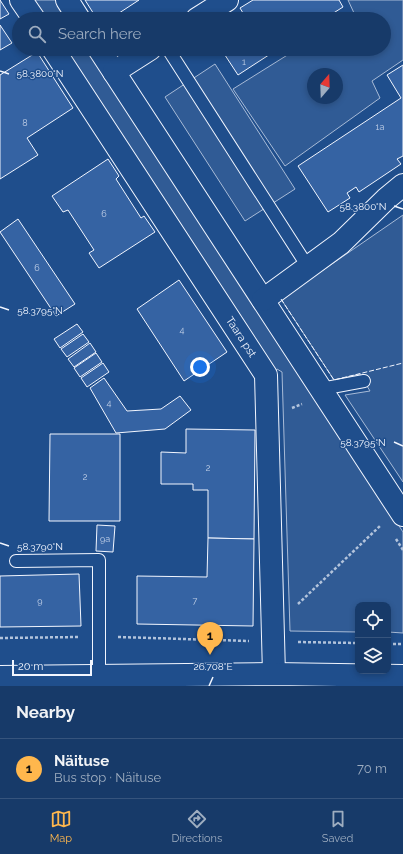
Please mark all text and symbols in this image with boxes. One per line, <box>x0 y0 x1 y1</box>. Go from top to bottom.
search box <box>12 12 391 56</box>
icon: search <box>26 23 48 45</box>
text: Search here <box>58 25 141 43</box>
house number: 1 <box>242 57 246 67</box>
text: 58.3800°N <box>17 68 63 79</box>
north arrow <box>307 68 343 104</box>
house number: 8 <box>22 118 28 128</box>
house number: 1a <box>376 122 384 132</box>
text: 58.3800°N <box>340 201 386 212</box>
house number: 6 <box>101 209 107 219</box>
house number: 6 <box>34 263 40 273</box>
text: 58.3795°N <box>17 305 63 316</box>
street label: Taara pst <box>223 314 259 360</box>
house number: 4 <box>180 325 185 335</box>
your location <box>190 357 210 377</box>
house number: 4 <box>107 398 112 408</box>
text: 58.3795°N <box>340 437 386 448</box>
house number: 2 <box>206 463 211 473</box>
house number: 2 <box>83 472 88 482</box>
house number: 9a <box>100 534 110 544</box>
text: 58.3790°N <box>17 541 63 552</box>
house number: 9 <box>37 596 43 606</box>
house number: 7 <box>193 596 198 606</box>
map controls <box>355 602 391 674</box>
button: locate <box>355 602 391 638</box>
pin: 1 <box>197 622 223 655</box>
button: layers <box>355 638 391 674</box>
scale bar <box>12 658 92 677</box>
text: 20 m <box>18 660 43 673</box>
text: 26.708°E <box>194 661 233 672</box>
text: Nearby <box>16 702 75 722</box>
text: Näituse <box>54 752 109 770</box>
text: 1 <box>26 761 32 776</box>
text: 70 m <box>357 761 387 776</box>
text: Bus stop · Näituse <box>54 770 161 785</box>
tab: Map <box>50 808 72 845</box>
tab: Directions <box>172 808 222 845</box>
tab: Saved <box>322 808 353 845</box>

